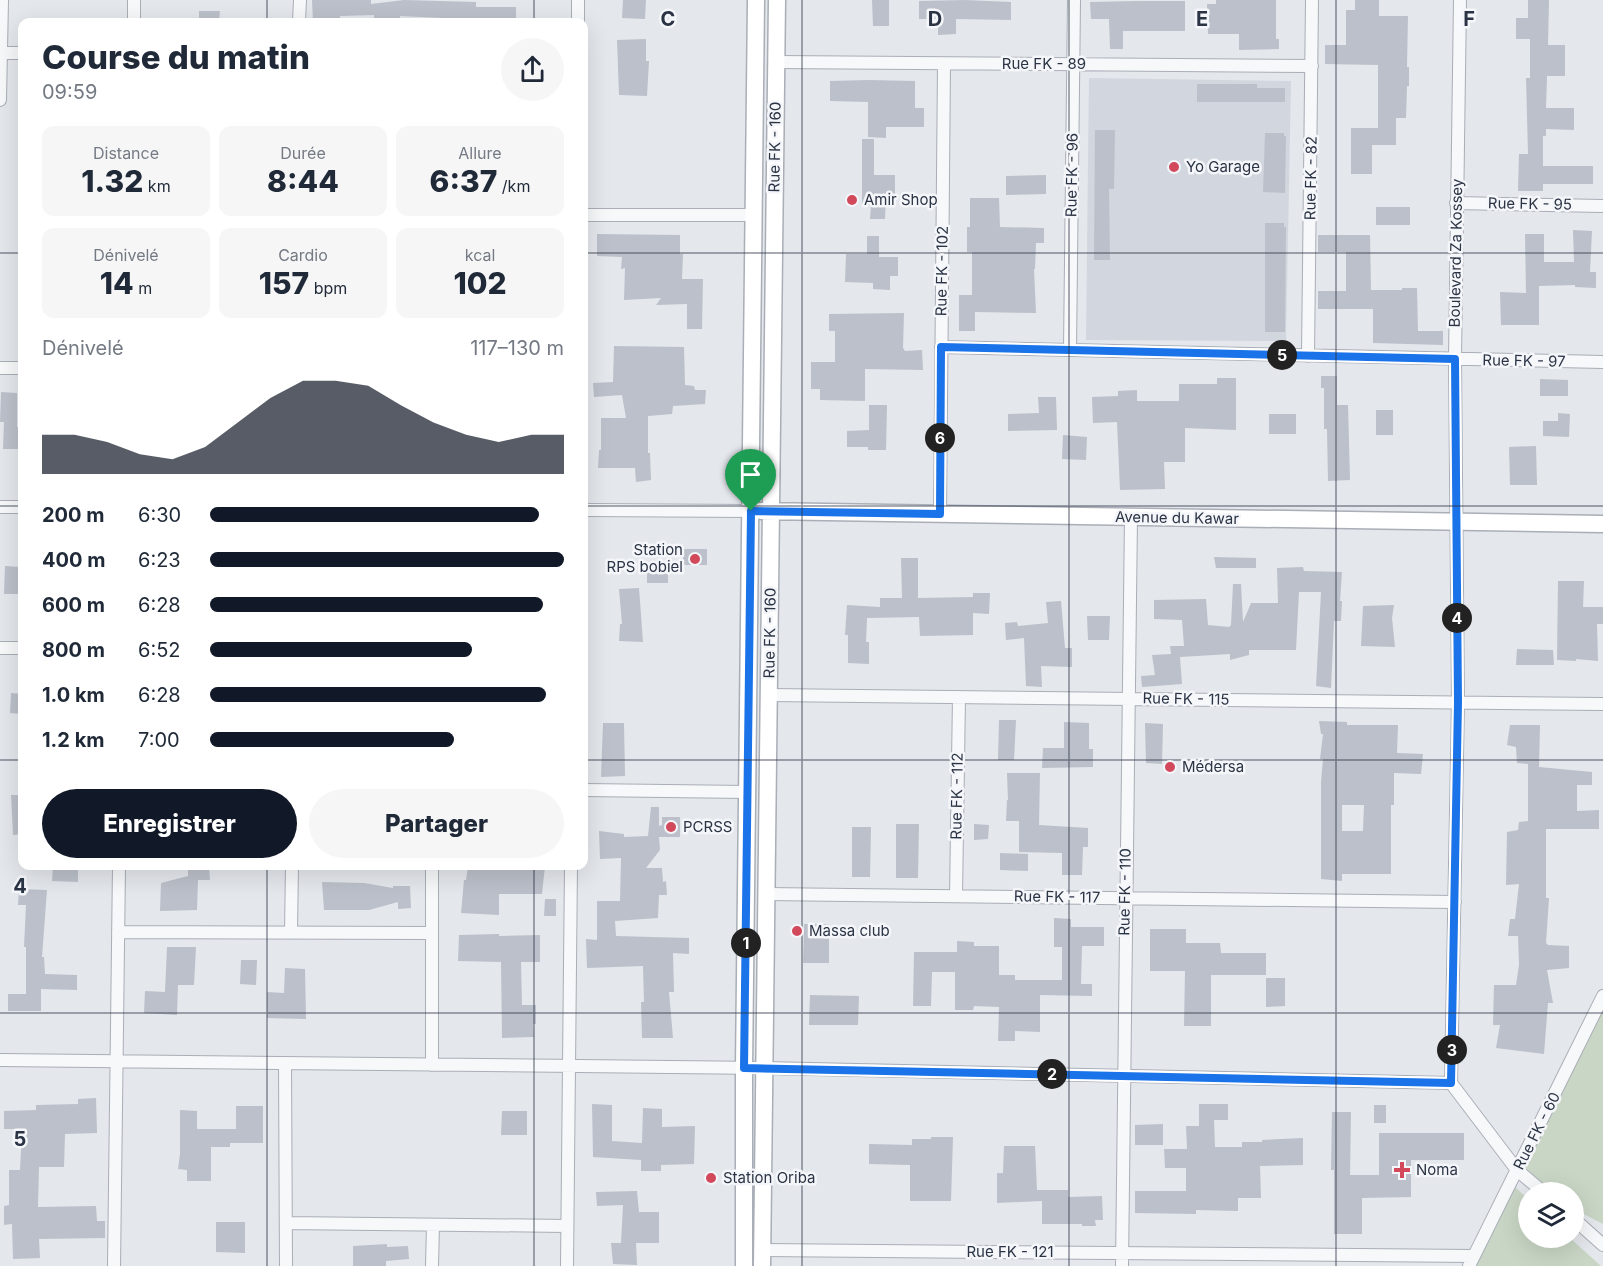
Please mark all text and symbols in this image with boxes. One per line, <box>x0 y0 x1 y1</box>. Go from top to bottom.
text: C <box>661 7 675 31</box>
text: D <box>928 7 942 31</box>
text: E <box>1196 7 1208 31</box>
text: F <box>1463 7 1475 31</box>
text: Course du matin <box>42 37 310 77</box>
button: share <box>501 38 564 101</box>
street label: Rue FK - 89 <box>1002 54 1086 73</box>
text: 09:59 <box>42 80 97 104</box>
street label: Rue FK - 160 <box>764 102 785 192</box>
street label: Rue FK - 96 <box>1061 133 1082 217</box>
street label: Rue FK - 82 <box>1300 136 1321 220</box>
text: Distance <box>93 143 159 163</box>
text: Durée <box>280 143 326 163</box>
text: Allure <box>458 143 502 163</box>
place label: Yo Garage <box>1186 157 1260 176</box>
marker: Yo Garage <box>1167 160 1181 174</box>
text: 1.32 <box>81 163 143 199</box>
text: 8:44 <box>267 163 339 199</box>
text: 6:37 <box>430 163 497 199</box>
text: km <box>143 176 171 196</box>
text: /km <box>497 176 530 196</box>
street label: Boulevard Za Kossey <box>1445 178 1466 327</box>
place label: Amir Shop <box>864 190 938 209</box>
marker: Amir Shop <box>845 193 859 207</box>
street label: Rue FK - 95 <box>1488 193 1572 214</box>
street label: Rue FK - 102 <box>931 226 952 316</box>
text: Dénivelé <box>93 245 159 265</box>
text: Cardio <box>278 245 328 265</box>
text: kcal <box>465 245 495 265</box>
text: 14 <box>100 265 134 301</box>
text: 157 <box>259 265 309 301</box>
text: 102 <box>453 265 507 301</box>
text: m <box>134 278 152 298</box>
text: bpm <box>309 278 347 298</box>
text: Dénivelé <box>42 336 124 360</box>
text: 117–130 m <box>470 336 564 360</box>
pin: 5 <box>1267 340 1297 370</box>
text: 5 <box>1277 345 1287 365</box>
street label: Rue FK - 97 <box>1482 350 1566 371</box>
pin: 6 <box>925 423 955 453</box>
text: 6 <box>935 428 945 448</box>
pin <box>725 449 776 511</box>
icon: arrive <box>734 458 767 491</box>
text: 200 m <box>42 503 105 527</box>
text: 6:30 <box>138 503 181 527</box>
street label: Avenue du Kawar <box>1115 507 1240 528</box>
place label: Station RPS bobiel <box>607 540 683 576</box>
text: 400 m <box>42 548 106 572</box>
text: 6:23 <box>138 548 181 572</box>
marker: Station RPS bobiel <box>688 552 702 566</box>
street label: Rue FK - 160 <box>759 588 780 678</box>
text: 600 m <box>42 593 105 617</box>
text: 6:28 <box>138 593 181 617</box>
pin: 4 <box>1442 603 1472 633</box>
text: 4 <box>1452 608 1462 628</box>
text: 800 m <box>42 638 105 662</box>
text: 6:52 <box>138 638 181 662</box>
text: 1.0 km <box>42 683 105 707</box>
text: 6:28 <box>138 683 181 707</box>
street label: Rue FK - 115 <box>1142 688 1230 709</box>
text: 1.2 km <box>42 728 105 752</box>
text: 7:00 <box>138 728 180 752</box>
street label: Rue FK - 112 <box>946 752 967 840</box>
place label: Médersa <box>1182 757 1244 776</box>
marker: Médersa <box>1163 760 1177 774</box>
button: Enregistrer <box>42 789 297 858</box>
button: Partager <box>309 789 564 858</box>
place label: PCRSS <box>683 817 732 836</box>
marker: PCRSS <box>664 820 678 834</box>
street label: Rue FK - 110 <box>1114 848 1135 936</box>
text: 4 <box>13 874 27 898</box>
street label: Rue FK - 117 <box>1014 886 1100 907</box>
place label: Massa club <box>809 921 890 940</box>
marker: Massa club <box>790 924 804 938</box>
pin: 1 <box>731 928 761 958</box>
text: 1 <box>743 933 749 953</box>
pin: 3 <box>1437 1035 1467 1065</box>
text: 3 <box>1447 1040 1457 1060</box>
pin: 2 <box>1037 1059 1067 1089</box>
text: 2 <box>1047 1064 1057 1084</box>
street label: Rue FK - 60 <box>1509 1089 1564 1173</box>
text: 5 <box>14 1127 26 1151</box>
place label: Noma <box>1416 1160 1458 1179</box>
marker: Noma <box>1393 1161 1411 1179</box>
place label: Station Oriba <box>723 1168 815 1187</box>
marker: Station Oriba <box>704 1171 718 1185</box>
map controls <box>1518 1182 1584 1248</box>
button: layers <box>1518 1182 1584 1248</box>
street label: Rue FK - 121 <box>966 1242 1054 1261</box>

